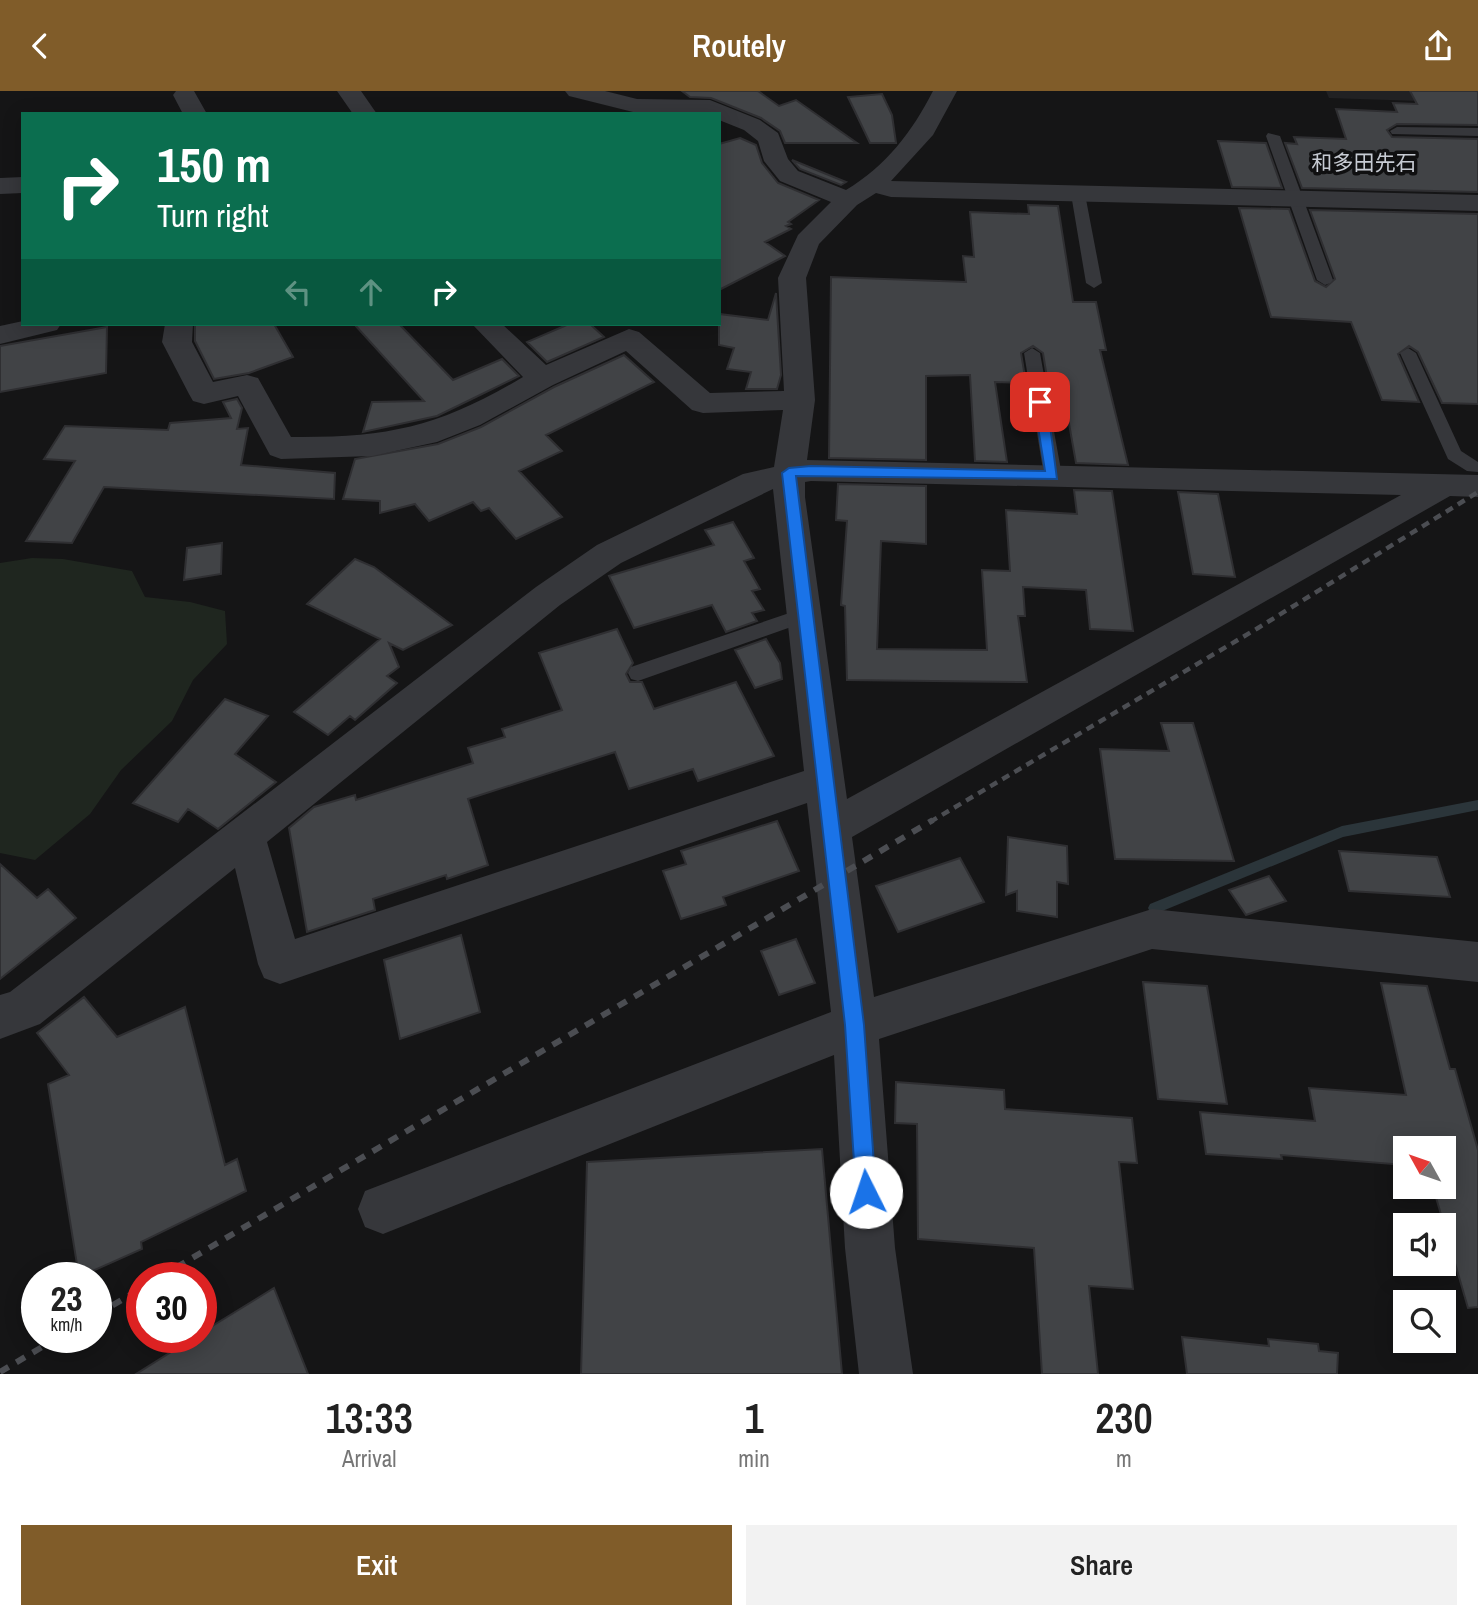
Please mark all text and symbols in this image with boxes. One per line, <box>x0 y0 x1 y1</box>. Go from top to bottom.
text: Routely <box>692 24 786 67</box>
icon: back <box>21 27 59 65</box>
icon: share <box>1419 27 1457 65</box>
text: 150 m <box>157 131 271 197</box>
icon: right <box>42 140 133 231</box>
district label: 和多田先石 <box>1312 148 1417 177</box>
text: Turn right <box>157 194 269 237</box>
icon: left <box>279 273 317 311</box>
icon: ahead <box>352 273 390 311</box>
icon: right <box>425 273 463 311</box>
pin <box>1010 372 1070 432</box>
icon: arrive <box>1021 383 1059 421</box>
north arrow <box>1393 1136 1456 1199</box>
map controls <box>1393 1136 1456 1353</box>
position arrow <box>829 1155 903 1229</box>
button: sound <box>1393 1213 1456 1276</box>
speed limit sign: 30 <box>126 1262 217 1353</box>
text: 23 <box>51 1275 82 1322</box>
button: search <box>1393 1290 1456 1353</box>
text: km/h <box>51 1312 83 1337</box>
text: 13:33 <box>325 1390 413 1446</box>
text: 1 <box>744 1390 764 1446</box>
text: 230 <box>1095 1390 1153 1446</box>
text: Arrival <box>342 1443 396 1474</box>
text: min <box>738 1443 770 1474</box>
text: m <box>1116 1443 1132 1474</box>
button: Exit <box>21 1525 732 1605</box>
button: Share <box>746 1525 1457 1605</box>

